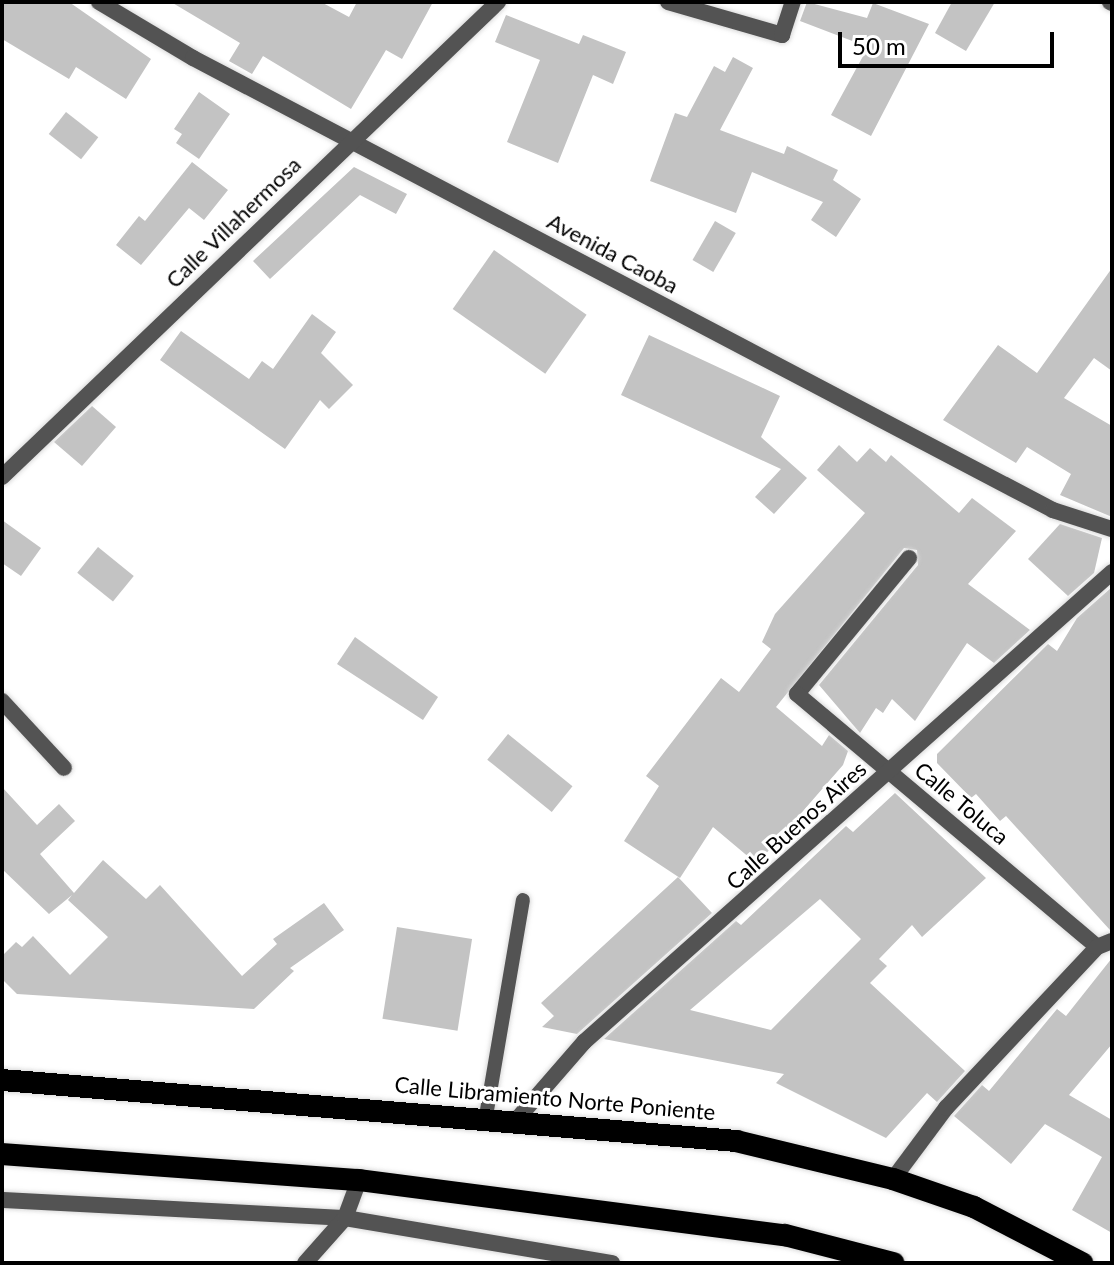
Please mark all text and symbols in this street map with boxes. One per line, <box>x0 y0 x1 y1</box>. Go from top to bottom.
scale bar <box>842 16 1058 66</box>
text: 50 m <box>852 31 906 60</box>
street label: Calle Villahermosa <box>160 151 306 293</box>
street label: Avenida Caoba <box>543 207 683 299</box>
street label: Calle Buenos Aires <box>720 755 872 895</box>
street label: Calle Toluca <box>909 756 1015 850</box>
street label: Calle Libramiento Norte Poniente <box>394 1071 716 1125</box>

